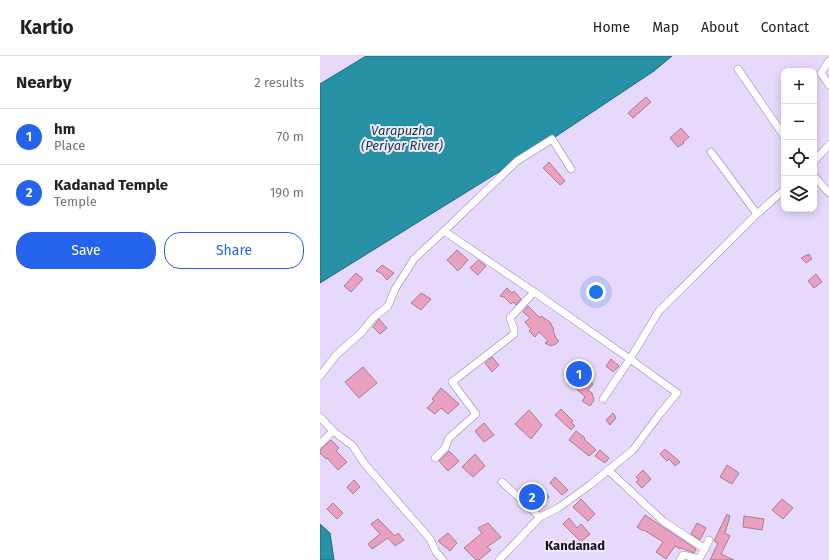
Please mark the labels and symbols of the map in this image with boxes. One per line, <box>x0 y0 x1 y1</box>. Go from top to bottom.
water label: Varapuzha (Periyar River) <box>361 123 443 153</box>
your location <box>586 282 606 302</box>
pin: 1 <box>566 359 592 389</box>
pin: 2 <box>519 482 545 512</box>
district label: Kandanad <box>545 538 605 553</box>

